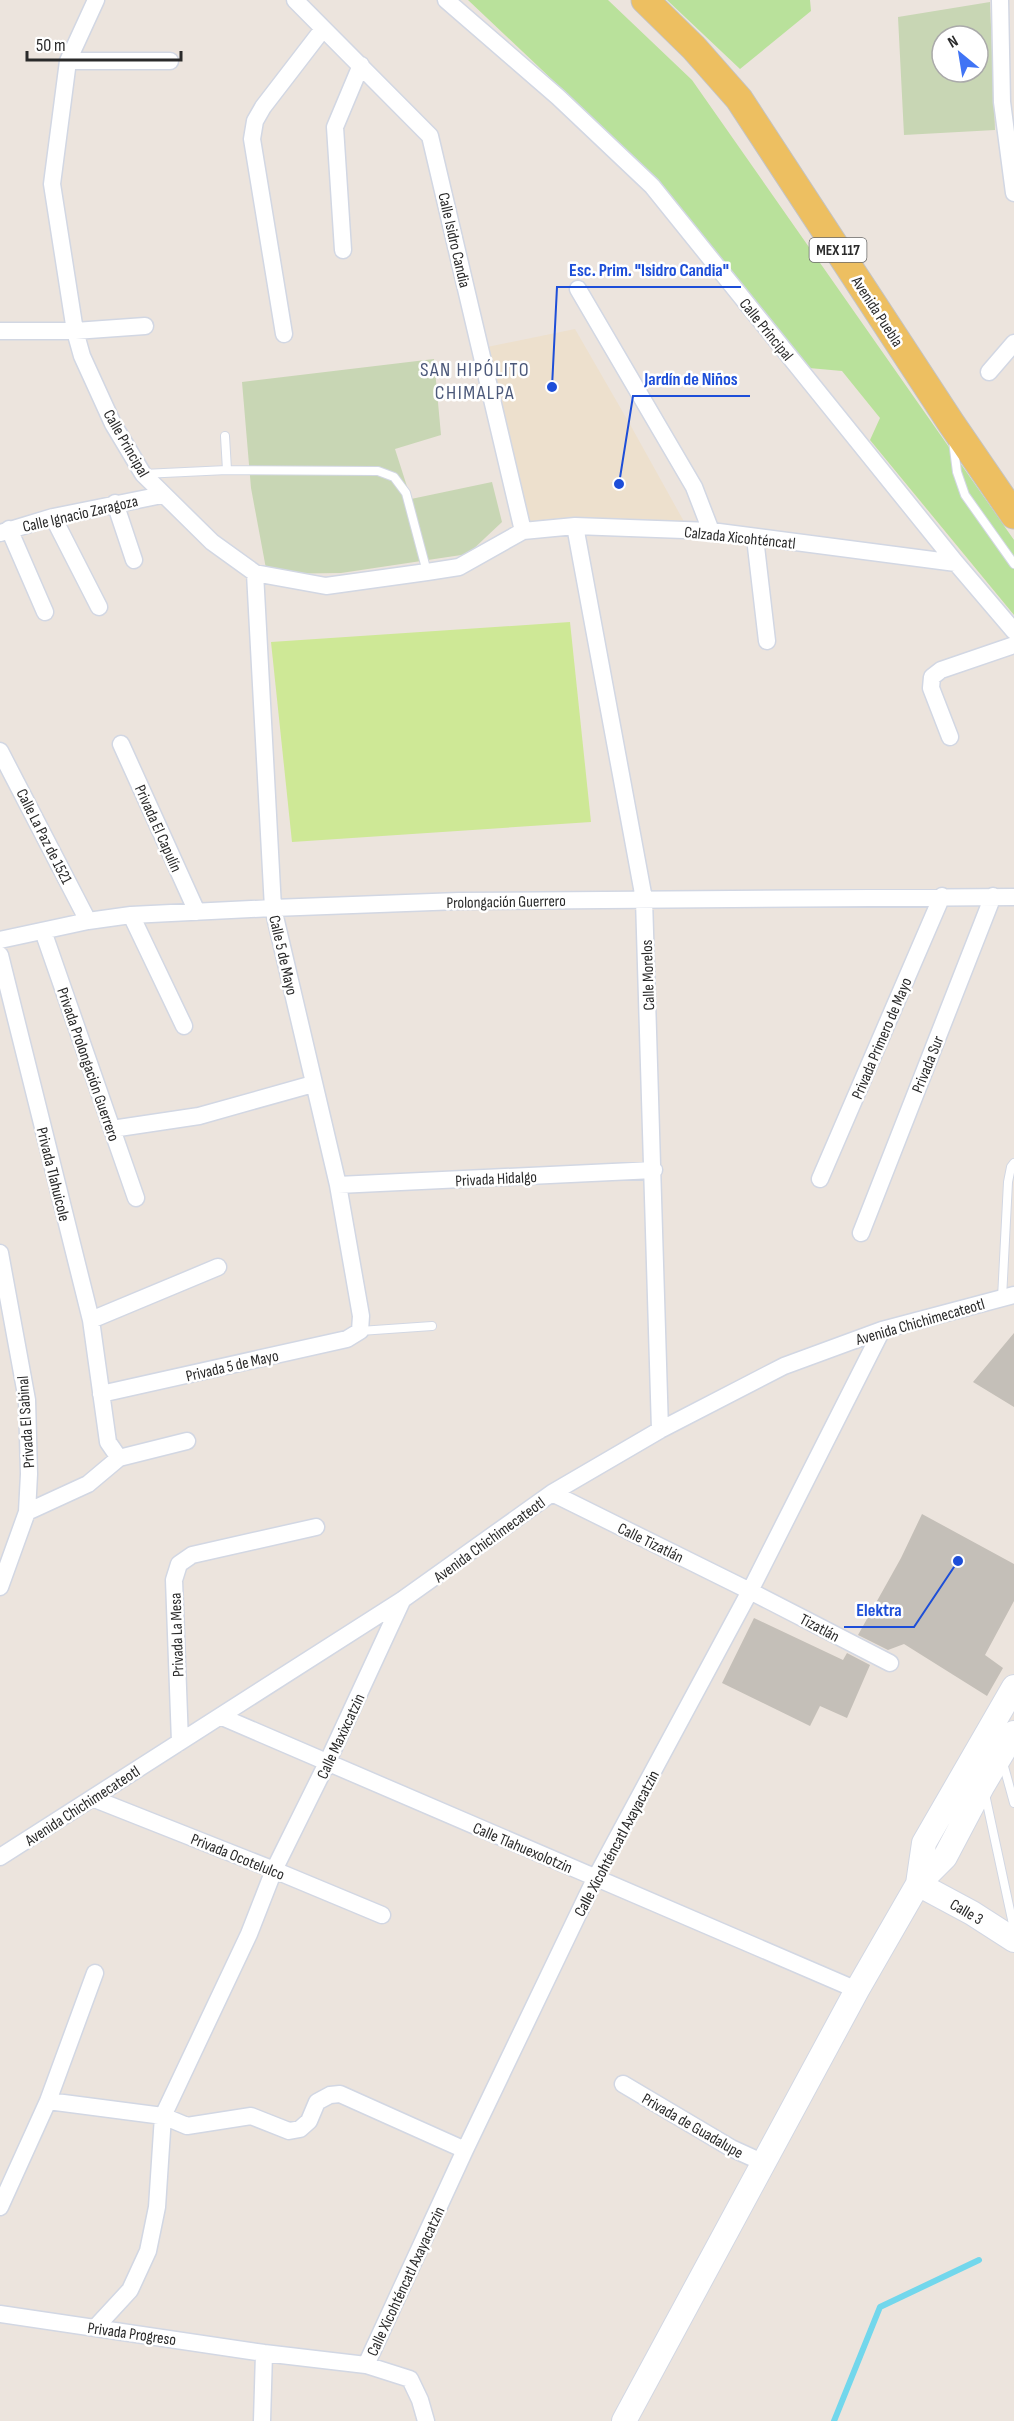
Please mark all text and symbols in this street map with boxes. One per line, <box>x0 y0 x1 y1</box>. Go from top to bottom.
scale bar <box>27 24 182 62</box>
north arrow <box>930 24 990 84</box>
text: N <box>945 32 962 53</box>
text: 50 m <box>36 35 66 56</box>
street label: Calle Isidro Candia <box>433 191 474 290</box>
road number: MEX 117 <box>810 238 866 262</box>
callout: Esc. Prim. "Isidro Candia" <box>557 251 741 287</box>
text: Esc. Prim. "Isidro Candia" <box>569 260 729 281</box>
street label: Avenida Puebla <box>846 272 906 351</box>
street label: Calle Principal <box>735 295 797 365</box>
district label: SAN HIPÓLITO CHIMALPA <box>420 358 530 405</box>
callout: Jardín de Niños <box>633 360 750 396</box>
text: Jardín de Niños <box>643 369 738 390</box>
street label: Calle Principal <box>99 407 153 481</box>
street label: Calle Ignacio Zaragoza <box>21 492 140 537</box>
street label: Calzada Xicohténcatl <box>683 523 796 554</box>
street label: Privada El Capulín <box>130 782 185 875</box>
street label: Calle La Paz de 1521 <box>12 786 76 888</box>
street label: Prolongación Guerrero <box>446 892 566 913</box>
street label: Calle 5 de Mayo <box>264 914 301 997</box>
street label: Calle Morelos <box>638 939 659 1011</box>
street label: Privada Primero de Mayo <box>848 975 917 1102</box>
street label: Privada Prolongación Guerrero <box>52 985 123 1144</box>
street label: Privada Sur <box>908 1033 949 1096</box>
street label: Privada Tlahuicole <box>32 1125 73 1223</box>
street label: Privada Hidalgo <box>455 1168 537 1191</box>
street label: Avenida Chichimecateotl <box>853 1295 987 1350</box>
street label: Privada 5 de Mayo <box>184 1347 281 1386</box>
street label: Privada El Sabinal <box>14 1375 39 1469</box>
street label: Avenida Chichimecateotl <box>430 1493 549 1588</box>
street label: Calle Tizatlán <box>614 1519 686 1567</box>
callout: Elektra <box>844 1591 914 1627</box>
street label: Privada La Mesa <box>167 1593 188 1677</box>
text: Elektra <box>856 1600 902 1621</box>
street label: Tizatlán <box>796 1610 842 1647</box>
street label: Calle Maxixcatzin <box>313 1691 369 1782</box>
street label: Avenida Chichimecateotl <box>21 1762 144 1851</box>
street label: Calle Xicohténcatl Axayacatzin <box>571 1767 664 1920</box>
street label: Calle Tlahuexolotzin <box>470 1819 575 1878</box>
street label: Privada Ocotelulco <box>188 1830 287 1885</box>
street label: Calle 3 <box>946 1895 986 1929</box>
street label: Privada de Guadalupe <box>638 2090 746 2163</box>
street label: Calle Xicohténcatl Axayacatzin <box>363 2204 449 2359</box>
street label: Privada Progreso <box>86 2319 177 2350</box>

